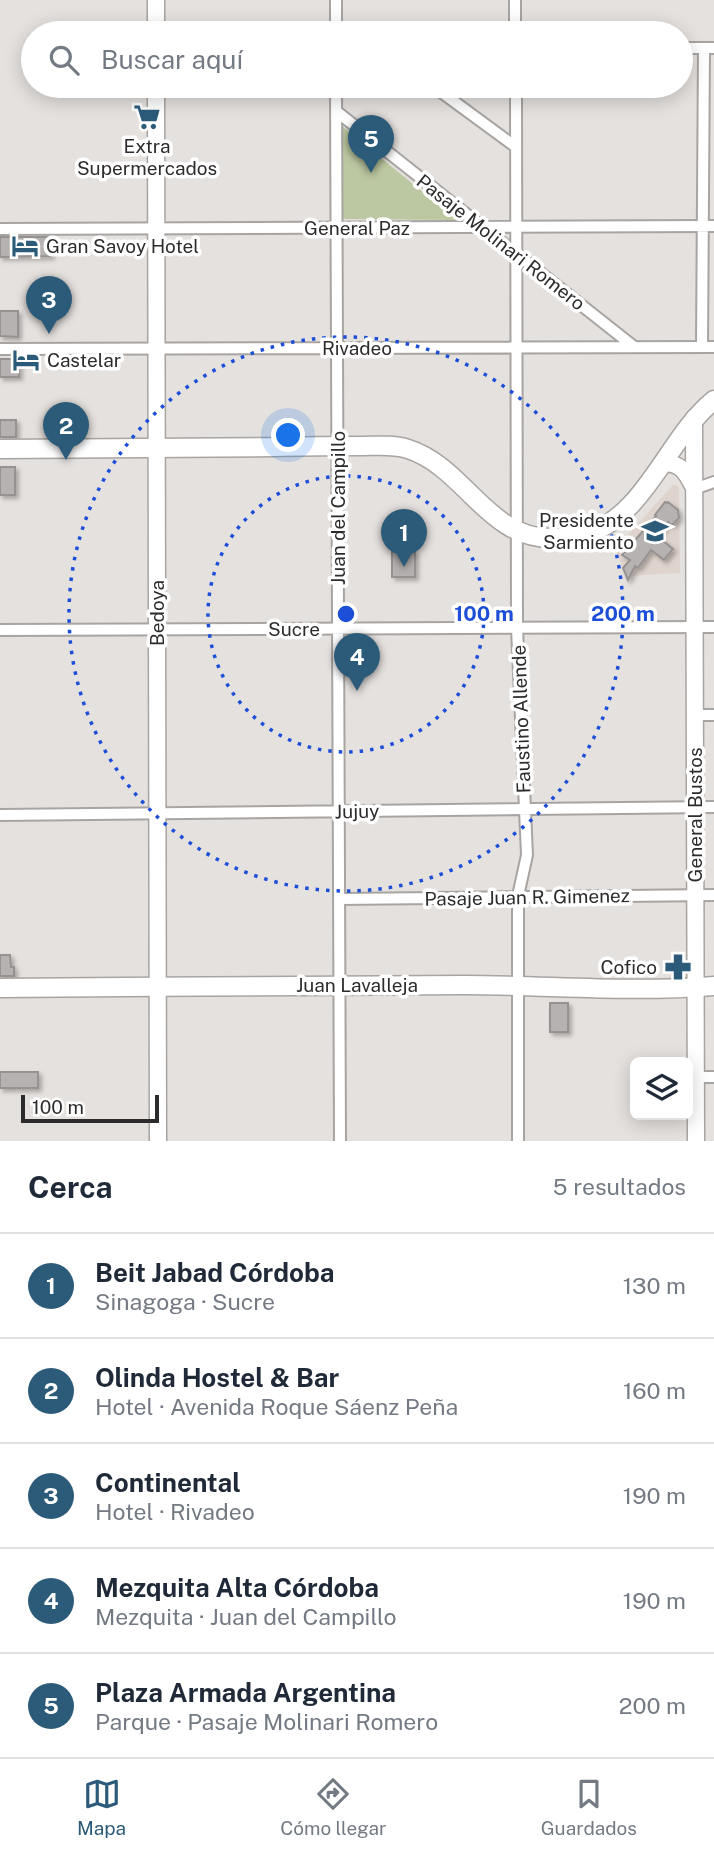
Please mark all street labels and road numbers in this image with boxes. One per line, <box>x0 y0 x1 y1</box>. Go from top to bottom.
street label: Pasaje Molinari Romero <box>413 170 589 314</box>
street label: General Paz <box>304 217 410 239</box>
street label: Rivadeo <box>322 337 392 359</box>
street label: Juan del Campillo <box>327 431 349 585</box>
street label: Bedoya <box>146 580 168 646</box>
street label: Sucre <box>268 618 320 640</box>
street label: Faustino Allende <box>507 644 535 794</box>
street label: General Bustos <box>684 748 706 882</box>
street label: Jujuy <box>335 800 379 822</box>
street label: Pasaje Juan R. Gimenez <box>424 884 630 910</box>
street label: Juan Lavalleja <box>296 974 418 996</box>

